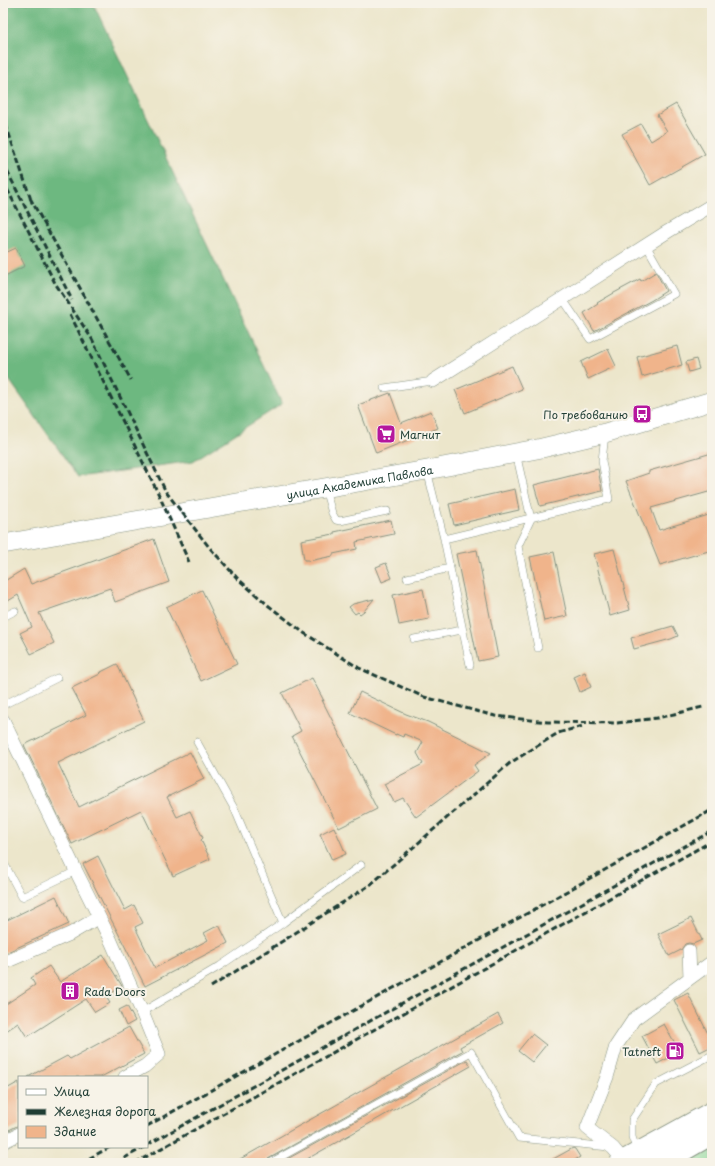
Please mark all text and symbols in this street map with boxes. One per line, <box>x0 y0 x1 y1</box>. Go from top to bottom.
bus stop icon: По требованию <box>631 403 653 425</box>
place label: По требованию <box>543 406 628 423</box>
supermarket icon: Магнит <box>375 423 397 445</box>
place label: Магнит <box>400 426 441 443</box>
street label: улица Академика Павлова <box>285 461 435 503</box>
building icon: Rada Doors <box>59 980 81 1002</box>
place label: Rada Doors <box>84 983 146 1000</box>
fuel station icon: Tatneft <box>664 1040 686 1062</box>
place label: Tatneft <box>622 1043 661 1060</box>
legend <box>18 1076 148 1148</box>
text: Улица <box>54 1082 90 1100</box>
text: Железная дорога <box>54 1102 157 1120</box>
text: Здание <box>54 1122 96 1140</box>

